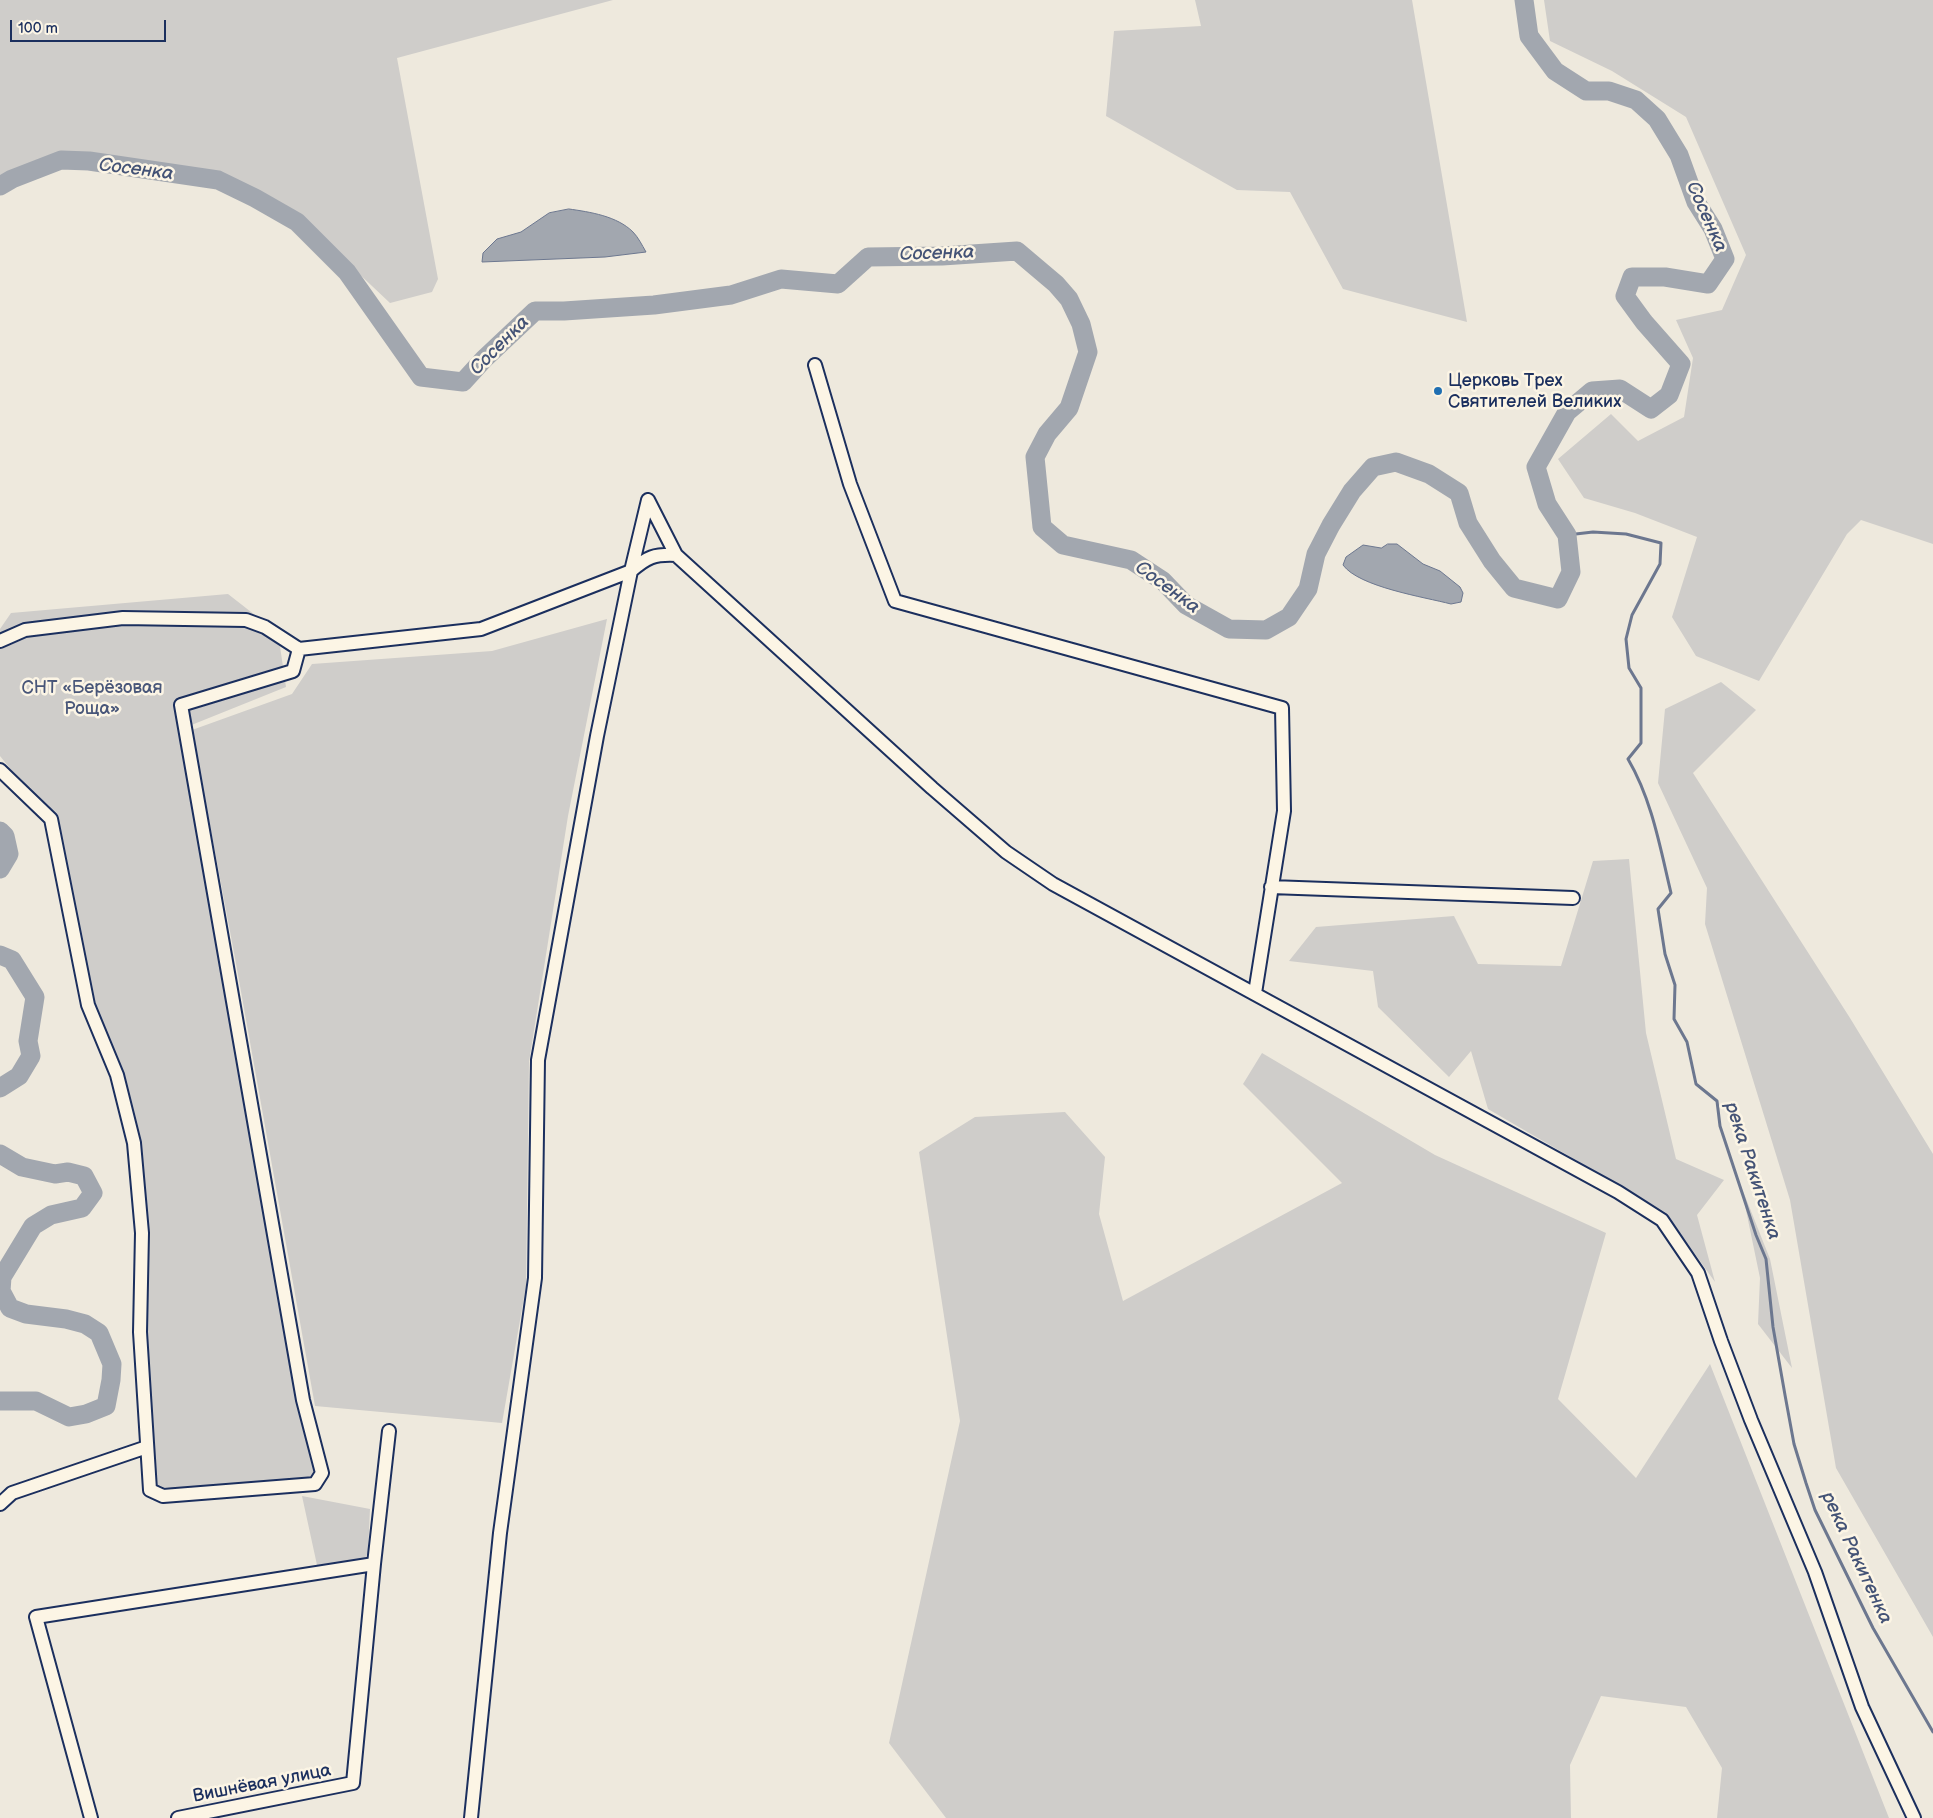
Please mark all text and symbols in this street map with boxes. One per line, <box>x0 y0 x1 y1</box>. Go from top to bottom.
scale bar <box>12 10 169 42</box>
text: 100 m <box>18 19 58 38</box>
water label: Сосенка <box>97 154 175 186</box>
water label: Сосенка <box>1680 178 1732 256</box>
water label: Сосенка <box>899 241 975 267</box>
water label: Сосенка <box>465 311 535 381</box>
place label: Церковь Трех Святителей Великих <box>1448 370 1621 412</box>
marker: Церковь Трех Святителей Великих <box>1432 385 1444 397</box>
water label: Сосенка <box>1130 557 1204 619</box>
park label: СНТ «Берёзовая Роща» <box>21 677 163 720</box>
water label: река Ракитенка <box>1719 1099 1785 1243</box>
water label: река Ракитенка <box>1815 1488 1897 1628</box>
street label: Вишнёвая улица <box>191 1760 333 1808</box>

